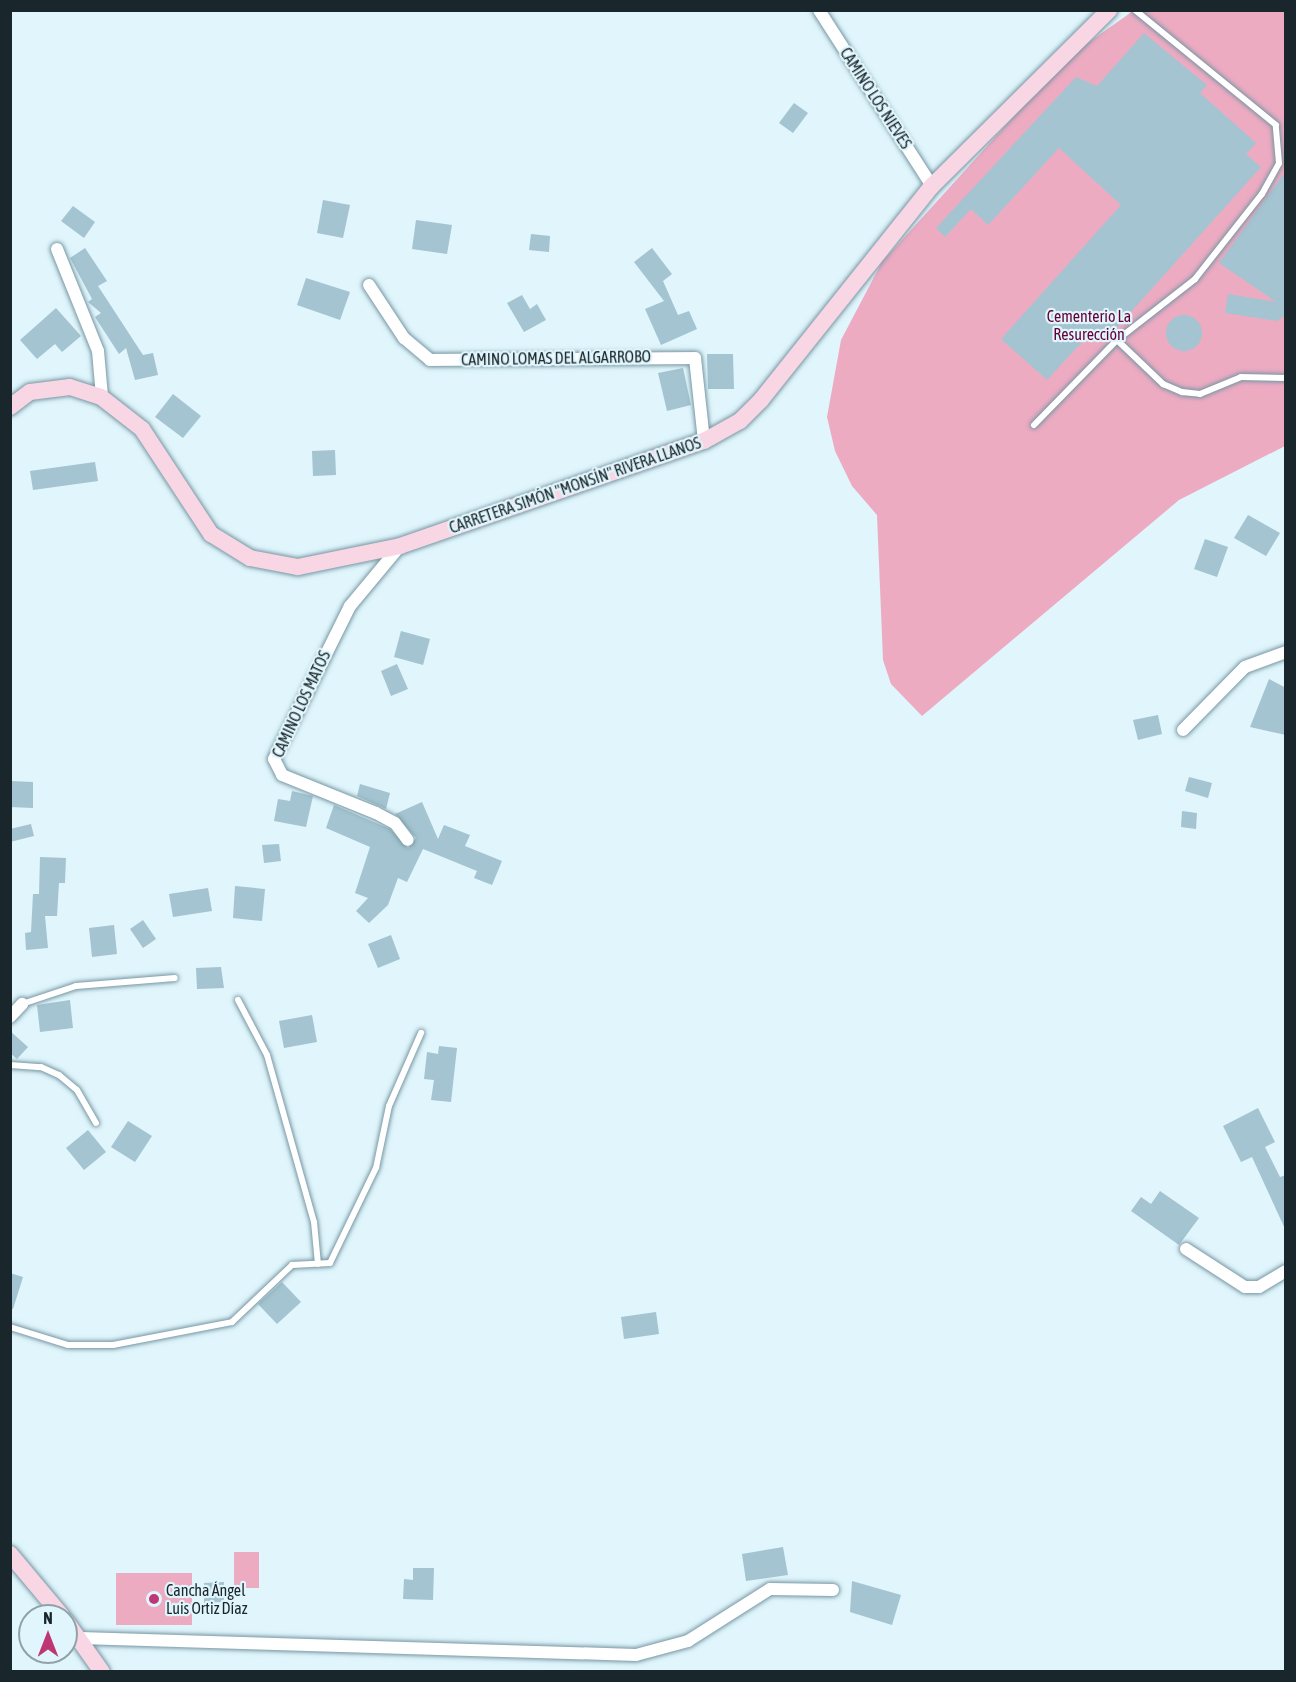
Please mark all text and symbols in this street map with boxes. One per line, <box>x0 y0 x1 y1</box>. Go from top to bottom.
street label: CAMINO LOS NIEVES <box>836 44 916 152</box>
park label: Cementerio La Resurección <box>1047 306 1131 344</box>
street label: CAMINO LOMAS DEL ALGARROBO <box>461 347 651 369</box>
street label: CARRETERA SIMÓN "MONSÍN" RIVERA LLANOS <box>447 433 703 537</box>
street label: CAMINO LOS MATOS <box>268 648 334 760</box>
place label: Cancha Ángel Luis Ortiz Díaz <box>166 1580 247 1618</box>
marker: Cancha Ángel Luis Ortiz Díaz <box>147 1592 161 1606</box>
north arrow <box>18 1604 78 1664</box>
text: N <box>43 1609 53 1627</box>

